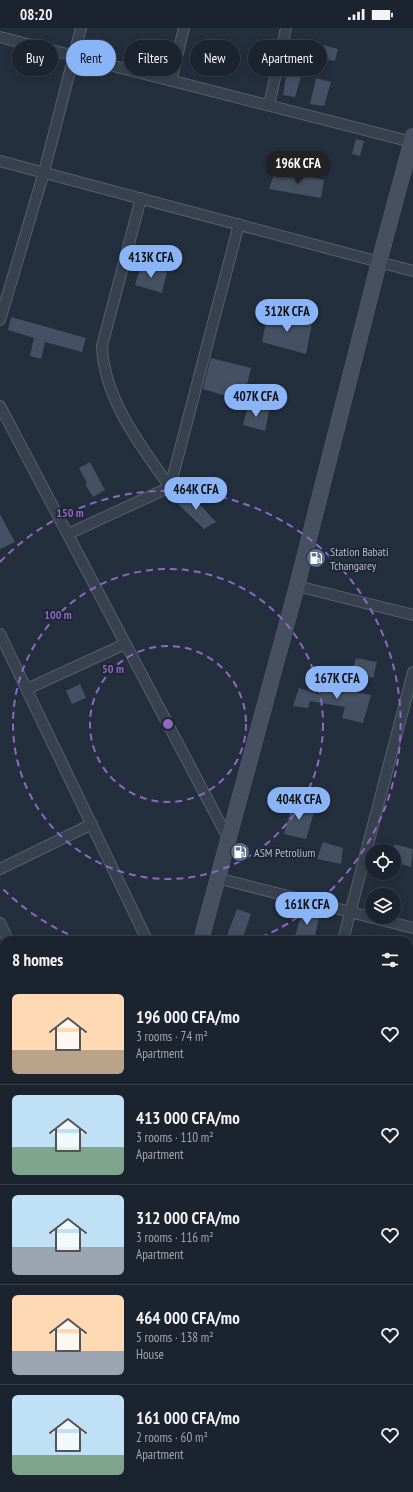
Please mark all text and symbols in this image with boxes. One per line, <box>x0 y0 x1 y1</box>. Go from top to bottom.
text: 08:20 <box>20 5 52 24</box>
chip: Buy <box>12 40 58 76</box>
chip: Rent <box>66 40 116 76</box>
chip: Filters <box>124 40 182 76</box>
chip: New <box>190 40 240 76</box>
chip: Apartment <box>248 40 327 76</box>
pin: 196K CFA <box>257 151 339 185</box>
text: 196K CFA <box>275 155 321 172</box>
pin: 413K CFA <box>110 245 192 279</box>
text: 413K CFA <box>128 249 174 266</box>
pin: 312K CFA <box>246 299 328 333</box>
text: 312K CFA <box>264 303 310 320</box>
pin: 407K CFA <box>215 384 297 418</box>
text: 407K CFA <box>233 388 279 405</box>
pin: 464K CFA <box>155 477 237 511</box>
text: 464K CFA <box>173 481 219 498</box>
text: 150 m <box>56 505 84 520</box>
place label: Station Babati Tchangarey <box>330 544 389 573</box>
fuel station icon: Station Babati Tchangarey <box>305 547 327 569</box>
text: 100 m <box>44 607 72 622</box>
text: 50 m <box>102 661 124 676</box>
pin: 167K CFA <box>296 666 378 700</box>
text: 167K CFA <box>314 670 360 687</box>
centre of rings <box>161 717 175 731</box>
pin: 404K CFA <box>258 787 340 821</box>
text: 404K CFA <box>276 791 322 808</box>
fuel station icon: ASM Petrolium <box>229 841 251 863</box>
map controls <box>365 844 401 924</box>
button: locate <box>365 844 401 880</box>
place label: ASM Petrolium <box>254 845 315 860</box>
button: layers <box>365 888 401 924</box>
pin: 161K CFA <box>266 892 348 926</box>
text: 161K CFA <box>284 896 330 913</box>
text: 8 homes <box>12 949 63 971</box>
icon: filters <box>379 949 401 971</box>
text: 196 000 CFA/mo <box>136 1006 240 1028</box>
icon: home <box>44 1010 92 1058</box>
icon: heart <box>379 1023 401 1045</box>
text: 3 rooms · 74 m² <box>136 1028 208 1045</box>
text: Apartment <box>136 1045 184 1062</box>
text: 413 000 CFA/mo <box>136 1107 240 1129</box>
icon: home <box>44 1111 92 1159</box>
icon: heart <box>379 1124 401 1146</box>
text: 3 rooms · 110 m² <box>136 1129 214 1146</box>
text: Apartment <box>136 1146 184 1163</box>
text: 312 000 CFA/mo <box>136 1207 240 1229</box>
icon: home <box>44 1211 92 1259</box>
icon: heart <box>379 1224 401 1246</box>
text: 3 rooms · 116 m² <box>136 1229 214 1246</box>
text: Apartment <box>136 1246 184 1263</box>
text: 464 000 CFA/mo <box>136 1307 240 1329</box>
icon: home <box>44 1311 92 1359</box>
icon: heart <box>379 1324 401 1346</box>
text: 5 rooms · 138 m² <box>136 1329 214 1346</box>
text: House <box>136 1346 164 1363</box>
text: 161 000 CFA/mo <box>136 1407 240 1429</box>
icon: home <box>44 1411 92 1459</box>
icon: heart <box>379 1424 401 1446</box>
text: 2 rooms · 60 m² <box>136 1429 208 1446</box>
text: Apartment <box>136 1446 184 1463</box>

